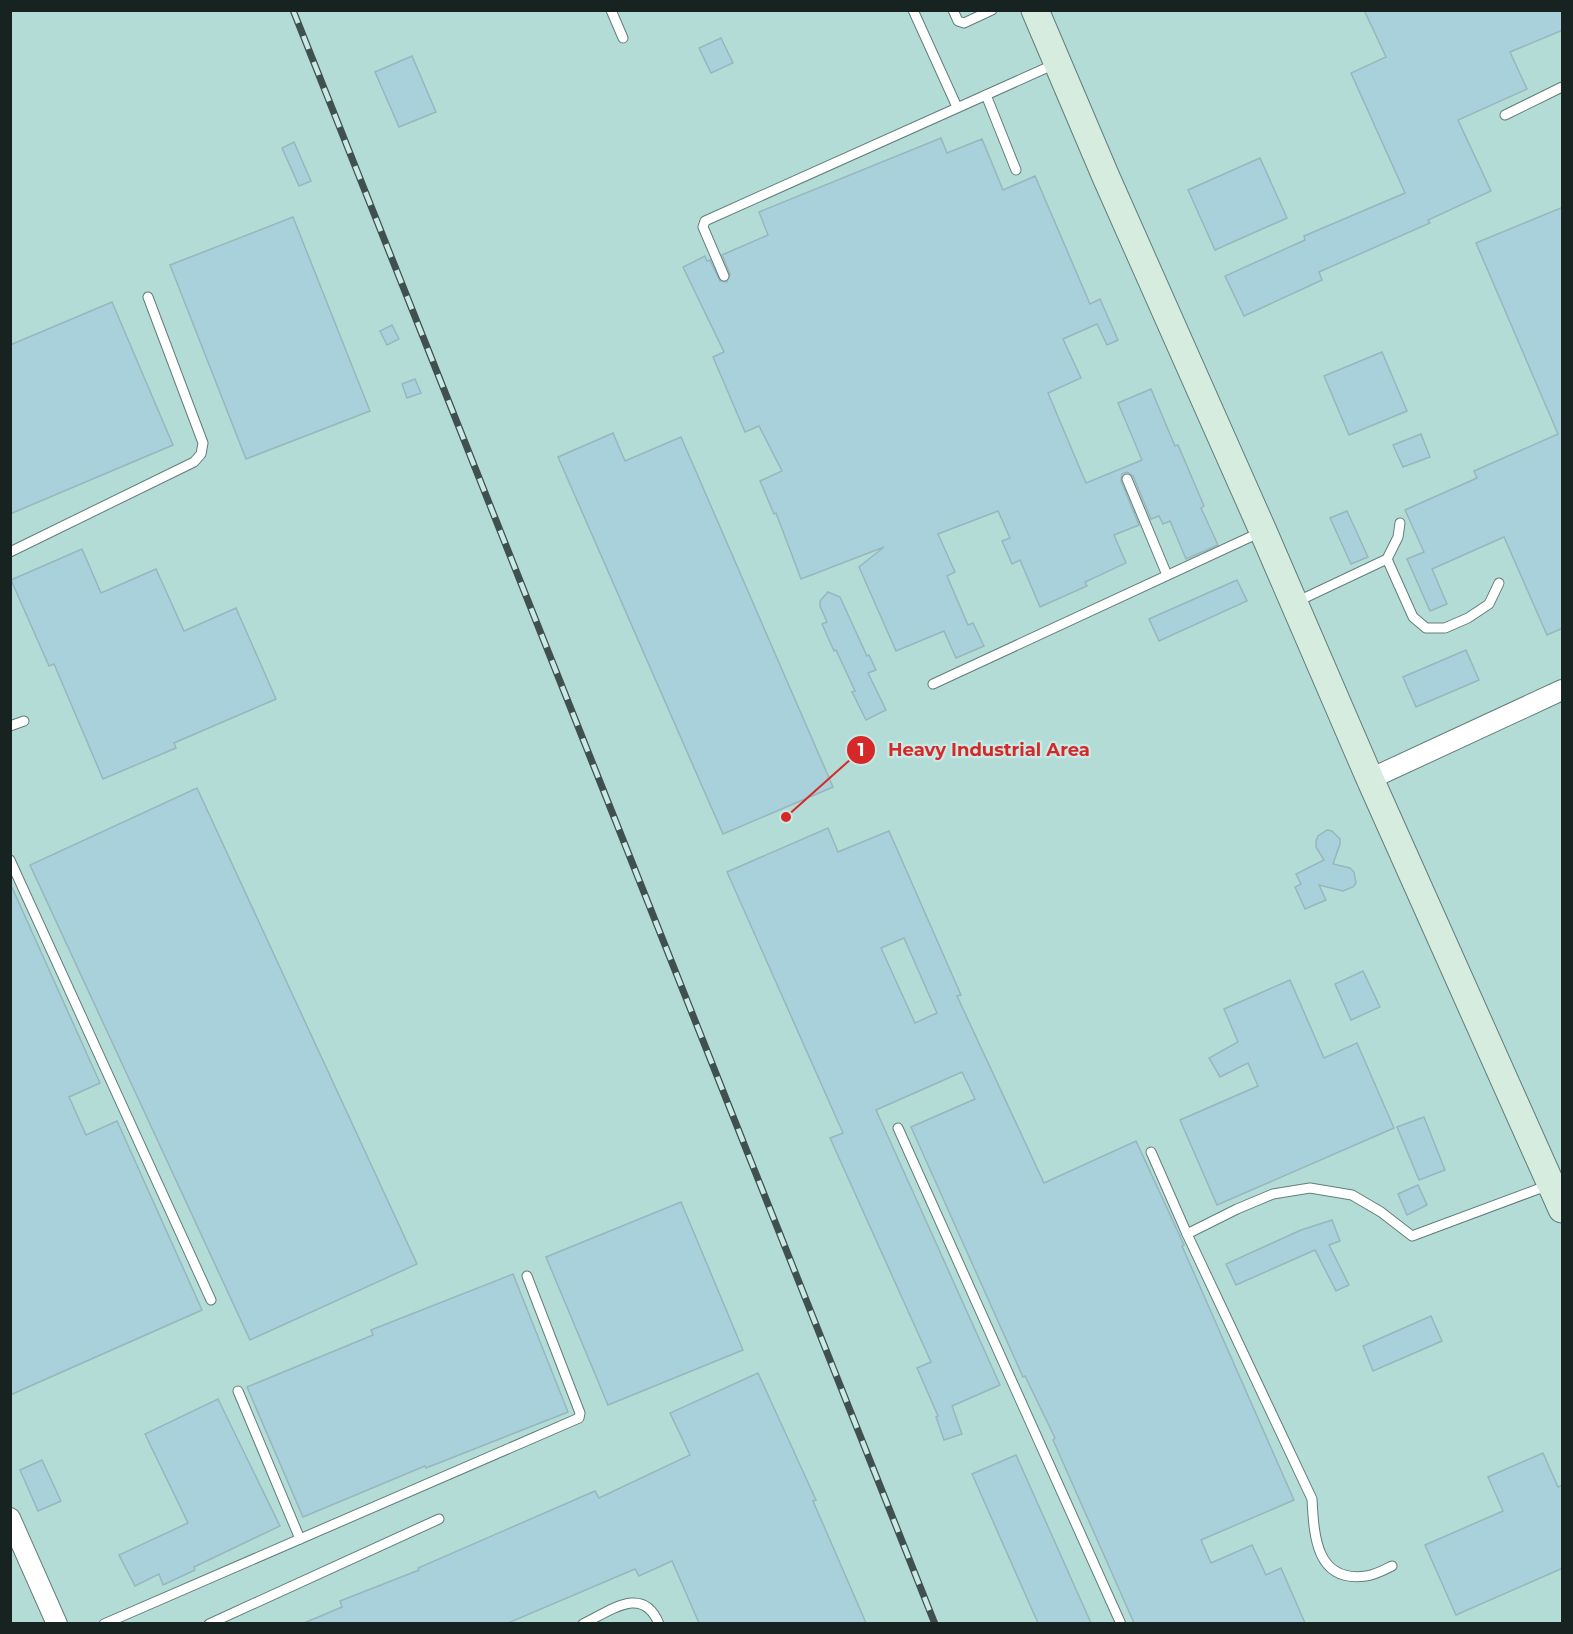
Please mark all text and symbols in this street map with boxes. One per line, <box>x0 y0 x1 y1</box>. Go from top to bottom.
callout: Heavy Industrial Area <box>846 732 1102 768</box>
text: 1 <box>857 739 865 761</box>
text: Heavy Industrial Area <box>888 739 1090 761</box>

